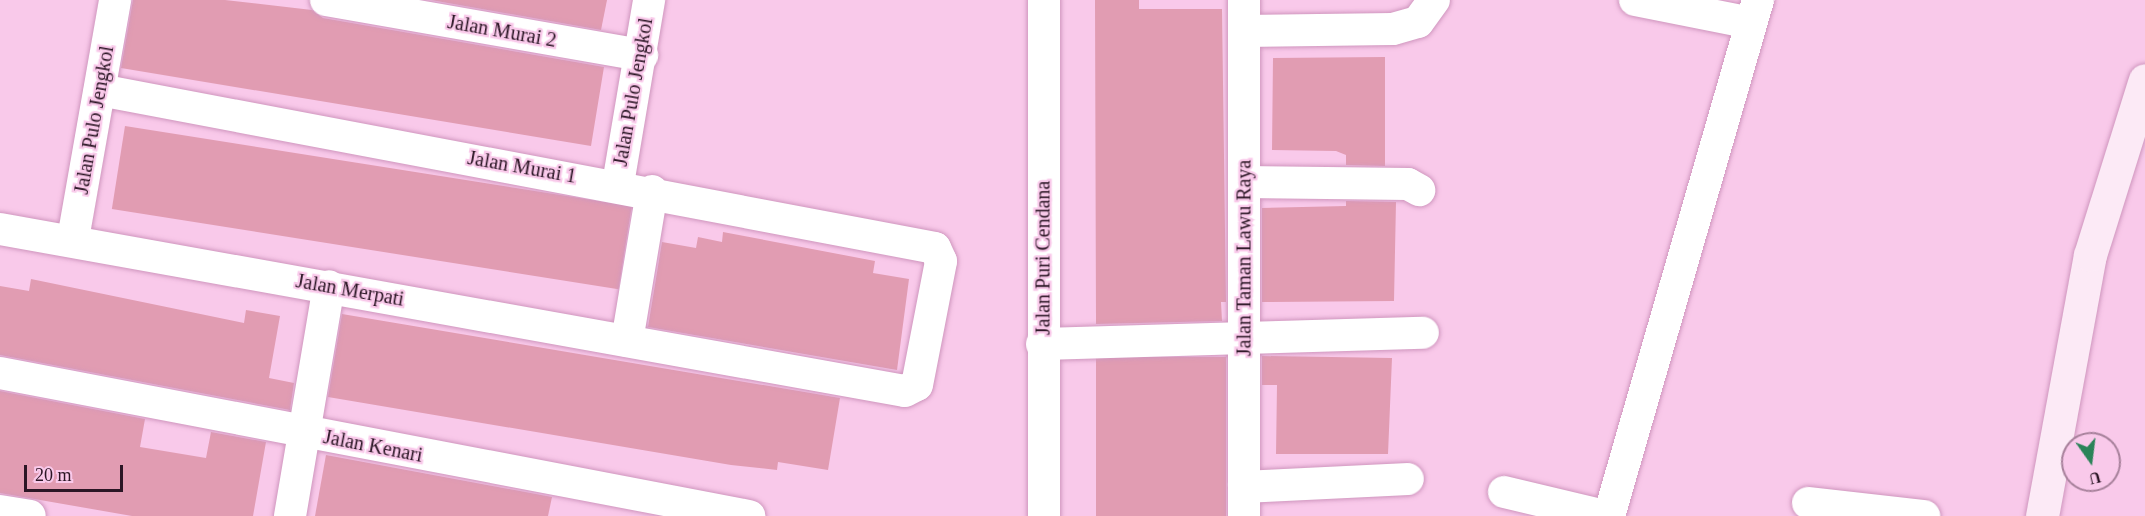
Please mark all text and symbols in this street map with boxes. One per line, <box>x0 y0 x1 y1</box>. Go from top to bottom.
street label: Jalan Murai 2 <box>446 10 558 52</box>
street label: Jalan Pulo Jengkol <box>608 16 658 168</box>
street label: Jalan Pulo Jengkol <box>69 44 119 196</box>
street label: Jalan Murai 1 <box>466 146 578 188</box>
street label: Jalan Taman Lawu Raya <box>1232 160 1256 356</box>
street label: Jalan Puri Cendana <box>1031 181 1055 335</box>
street label: Jalan Merpati <box>294 269 406 311</box>
street label: Jalan Kenari <box>321 425 425 467</box>
north arrow <box>2061 432 2121 492</box>
scale bar <box>27 453 126 491</box>
text: 20 m <box>35 465 72 485</box>
text: U <box>2087 468 2103 488</box>

